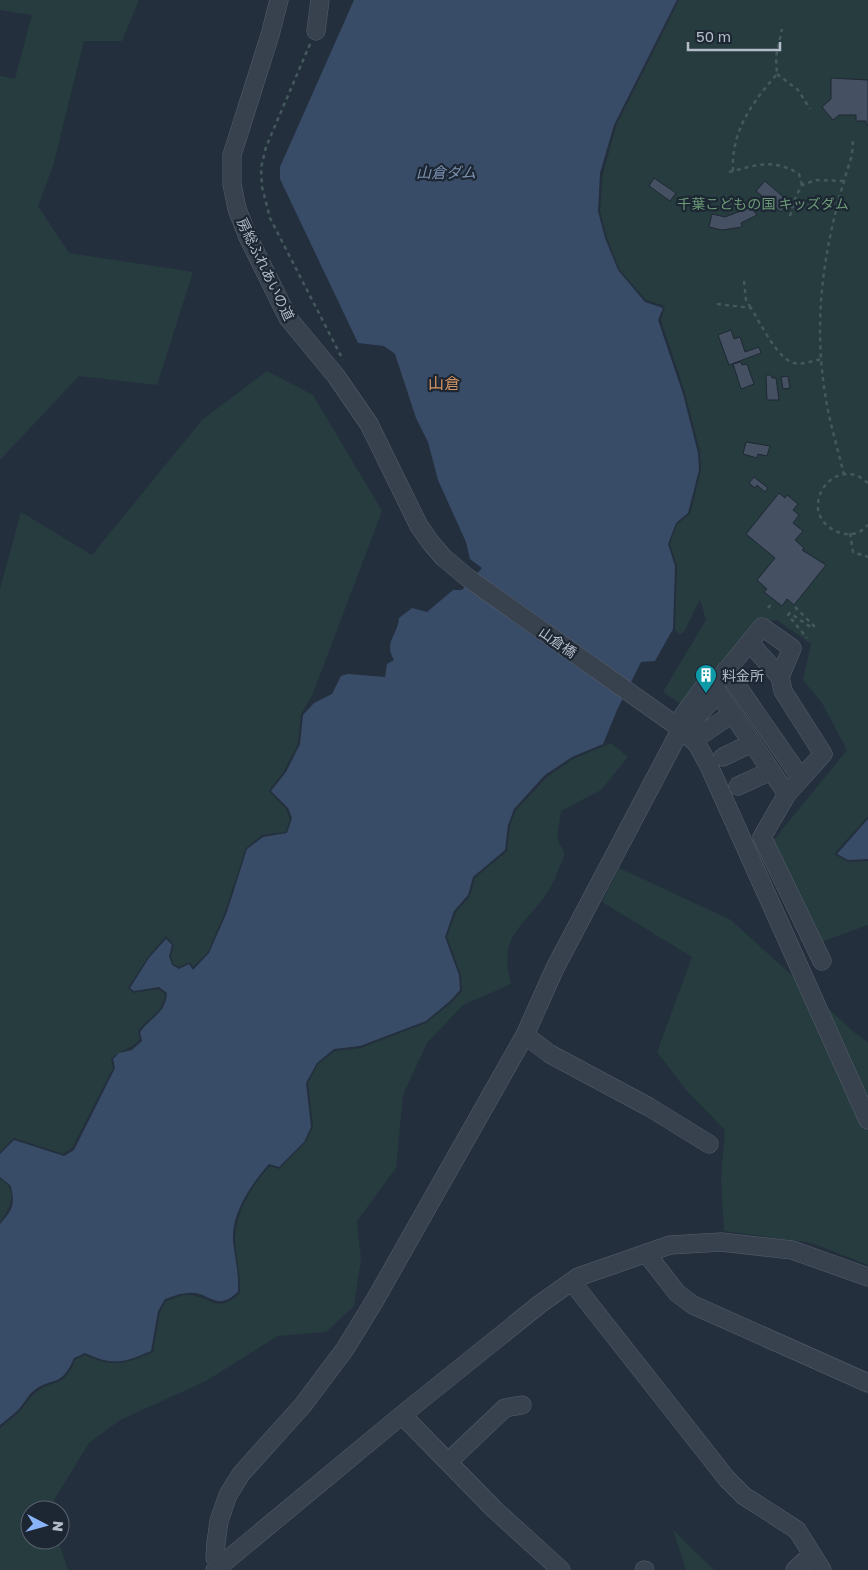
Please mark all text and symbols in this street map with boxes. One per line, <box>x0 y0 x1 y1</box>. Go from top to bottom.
scale bar <box>688 20 780 52</box>
text: 50 m <box>696 27 731 45</box>
water label: 山倉ダム <box>416 163 476 181</box>
park label: 千葉こどもの国 キッズダム <box>677 195 849 212</box>
street label: 房総ふれあいの道 <box>234 215 298 323</box>
district label: 山倉 <box>428 373 460 393</box>
street label: 山倉橋 <box>536 623 580 661</box>
building icon: 料金所 <box>694 663 718 694</box>
place label: 料金所 <box>722 667 764 684</box>
north arrow <box>20 1500 70 1550</box>
text: N <box>49 1520 67 1533</box>

